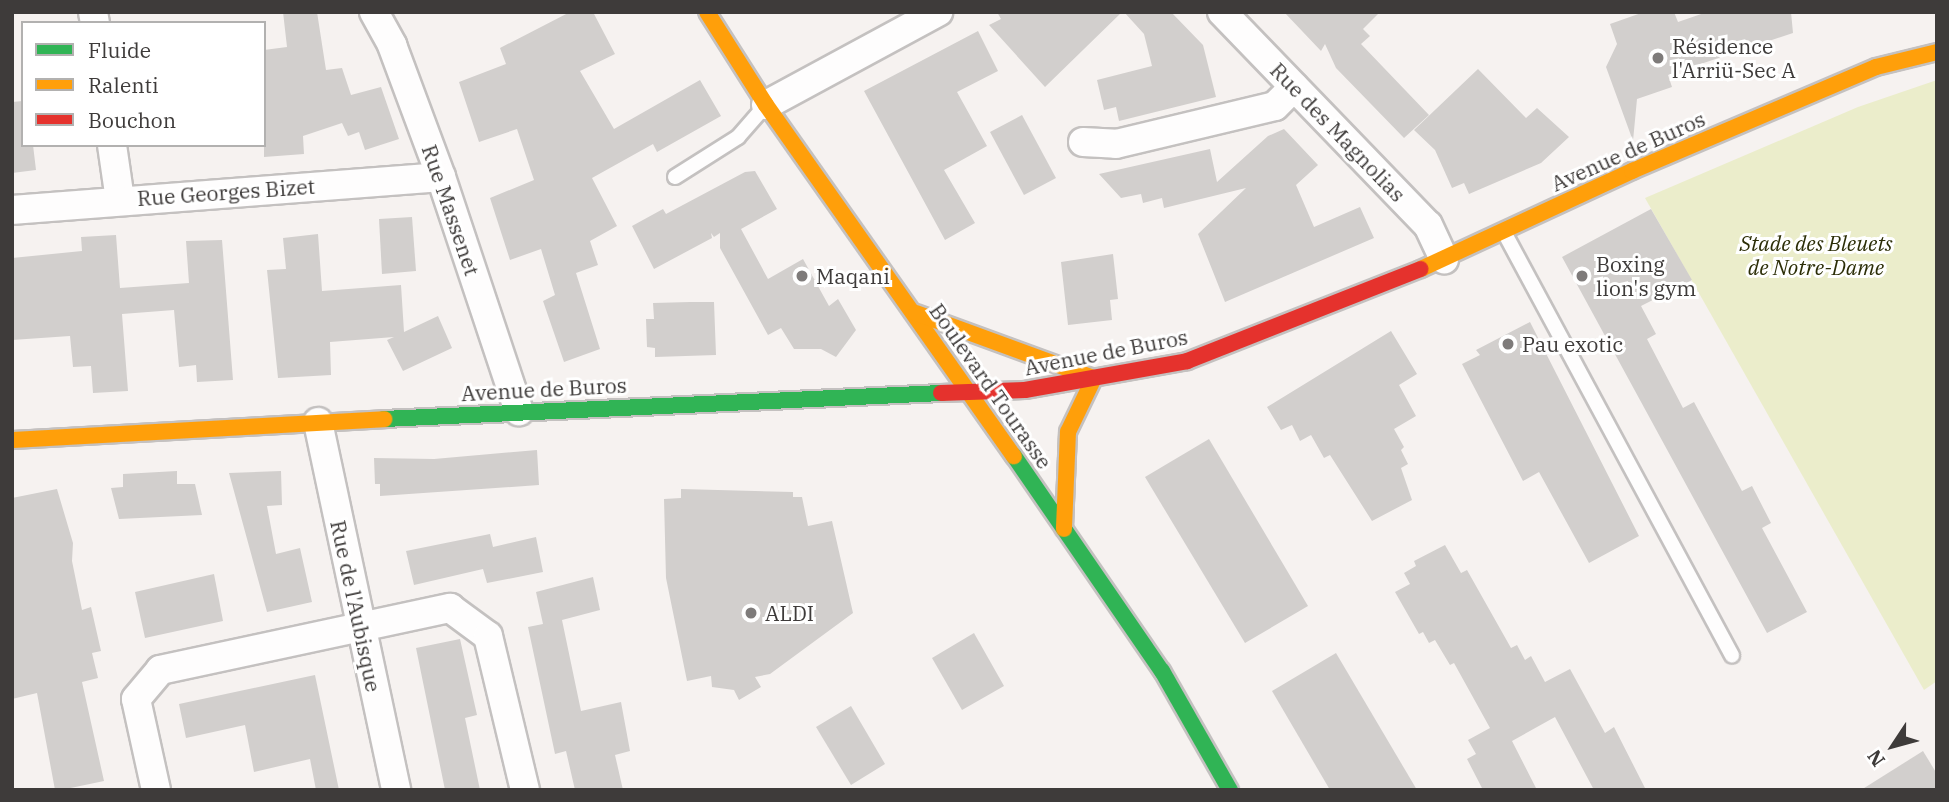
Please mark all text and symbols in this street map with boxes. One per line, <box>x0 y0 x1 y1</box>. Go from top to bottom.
legend <box>21 21 266 147</box>
place label: Résidence l'Arriü-Sec A <box>1672 33 1796 83</box>
text: Fluide <box>88 36 151 64</box>
marker: Résidence l'Arriü-Sec A <box>1650 50 1666 66</box>
street label: Rue des Magnolias <box>1265 57 1411 207</box>
text: Ralenti <box>88 71 159 99</box>
text: Bouchon <box>88 106 176 134</box>
street label: Avenue de Buros <box>1547 106 1709 196</box>
street label: Rue Massenet <box>417 141 485 279</box>
street label: Rue Georges Bizet <box>136 173 316 211</box>
park label: Stade des Bleuets de Notre-Dame <box>1739 230 1893 280</box>
place label: Boxing lion's gym <box>1596 251 1696 301</box>
place label: Maqani <box>816 263 890 289</box>
marker: Maqani <box>794 268 810 284</box>
marker: Boxing lion's gym <box>1574 268 1590 284</box>
street label: Boulevard Tourasse <box>925 299 1057 473</box>
street label: Avenue de Buros <box>1022 324 1190 380</box>
place label: Pau exotic <box>1522 331 1623 357</box>
marker: Pau exotic <box>1500 336 1516 352</box>
street label: Avenue de Buros <box>461 372 627 406</box>
street label: Rue de l'Aubisque <box>326 518 386 694</box>
place label: ALDI <box>765 600 814 626</box>
marker: ALDI <box>743 605 759 621</box>
north arrow <box>1858 711 1928 781</box>
text: N <box>1862 745 1890 771</box>

